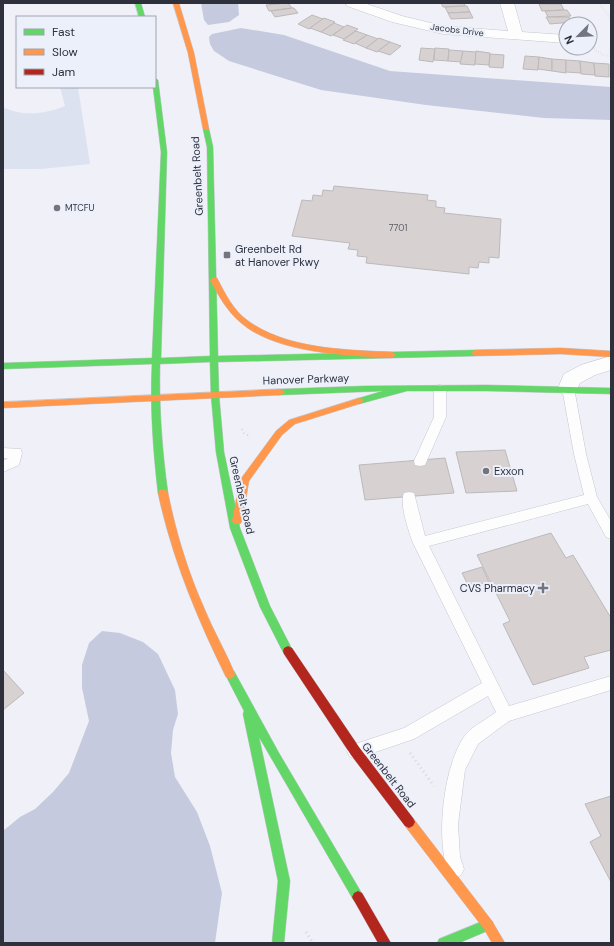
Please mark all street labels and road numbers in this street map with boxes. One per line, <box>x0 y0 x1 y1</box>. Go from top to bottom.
street label: Jacobs Drive <box>430 21 484 39</box>
street label: Greenbelt Road <box>188 136 206 216</box>
street label: Hanover Parkway <box>262 370 350 388</box>
street label: Greenbelt Road <box>226 455 258 535</box>
street label: Greenbelt Road <box>359 739 419 811</box>

